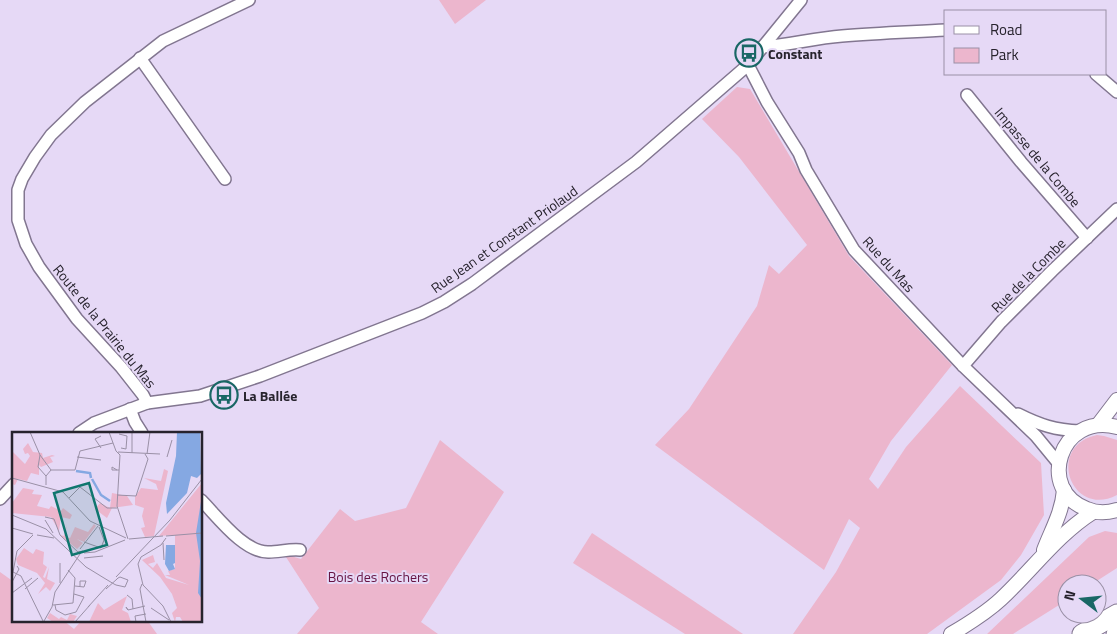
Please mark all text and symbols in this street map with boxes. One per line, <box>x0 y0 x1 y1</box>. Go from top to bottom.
legend <box>944 10 1107 75</box>
text: Road <box>990 18 1022 41</box>
bus stop icon: Constant <box>734 38 764 68</box>
place label: Constant <box>768 43 822 64</box>
text: Park <box>990 43 1019 66</box>
street label: Impasse de la Combe <box>990 103 1086 211</box>
street label: Rue Jean et Constant Priolaud <box>426 180 582 298</box>
street label: Rue du Mas <box>858 231 920 297</box>
street label: Rue de la Combe <box>986 233 1070 317</box>
street label: Route de la Prairie du Mas <box>48 260 162 392</box>
bus stop icon: La Ballée <box>209 380 239 410</box>
place label: La Ballée <box>243 385 297 406</box>
inset map <box>12 432 202 622</box>
park label: Bois des Rochers <box>328 566 428 587</box>
north arrow <box>1057 574 1107 624</box>
text: N <box>1058 588 1080 603</box>

